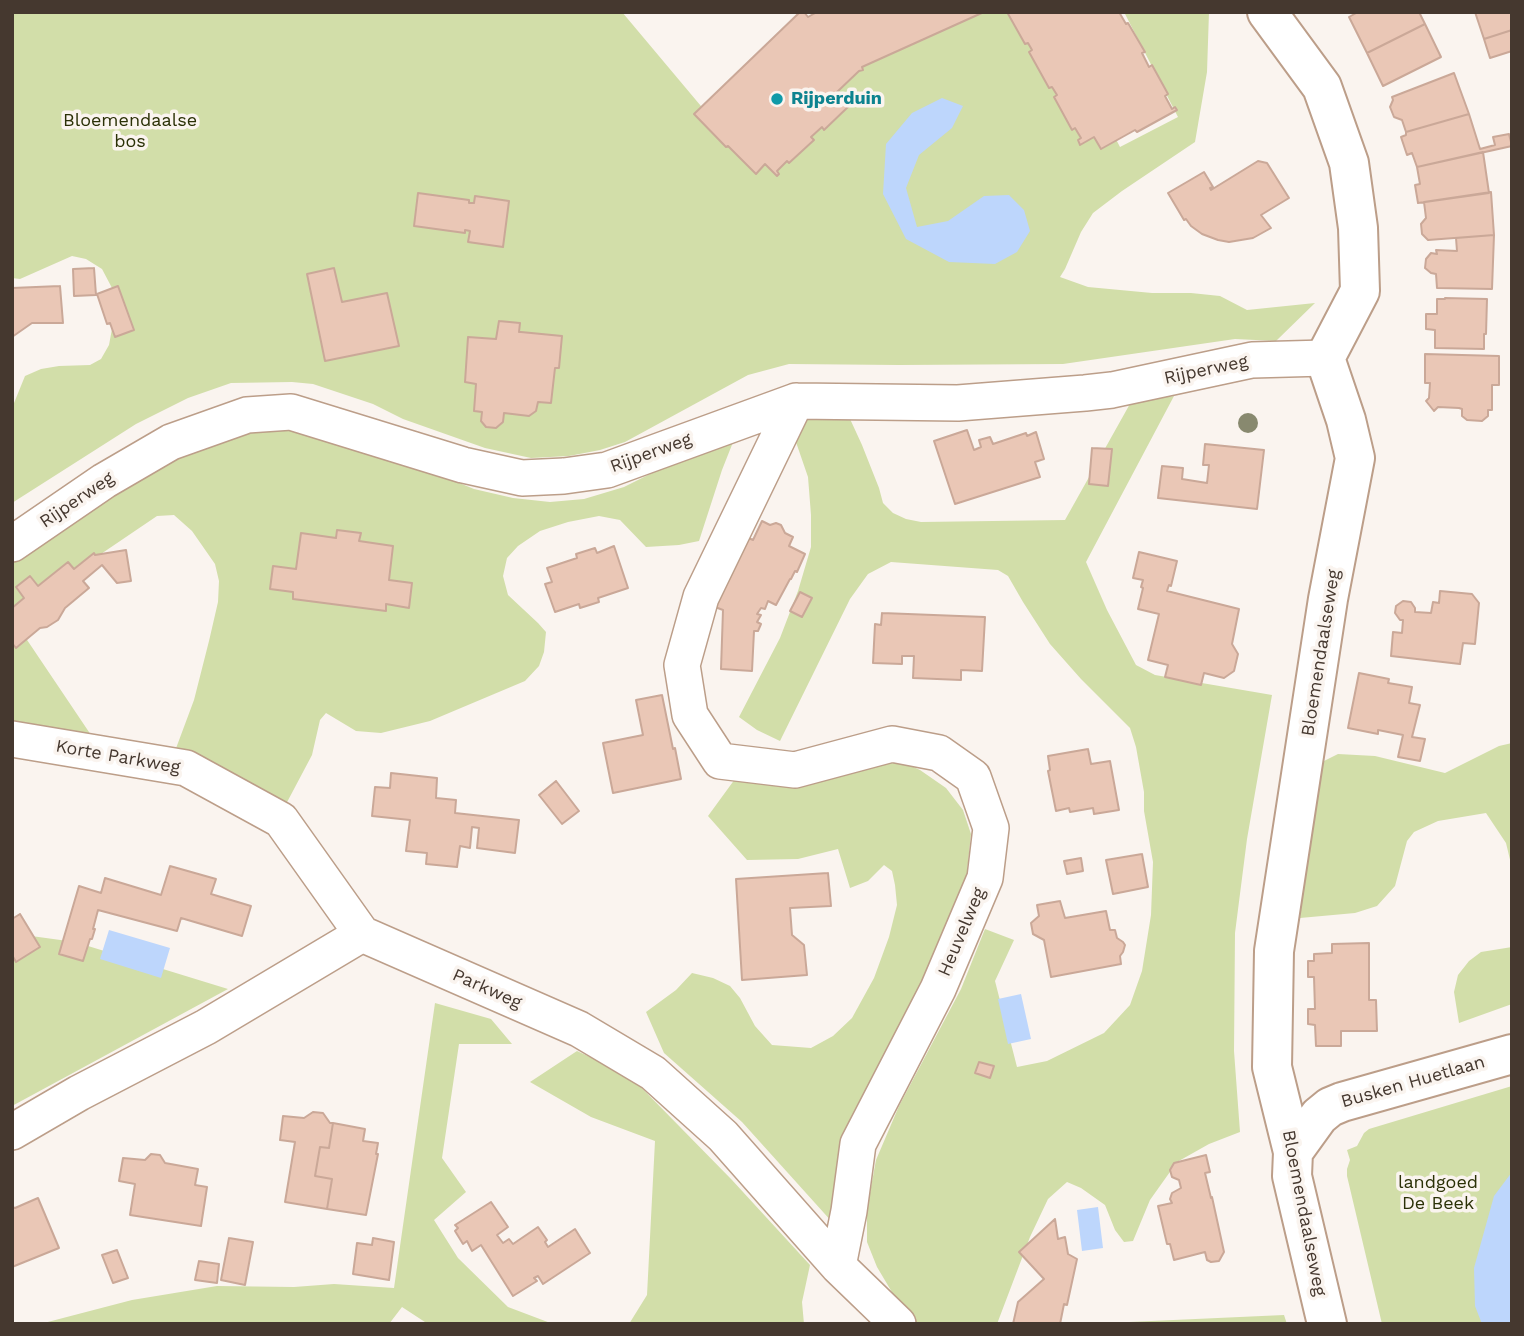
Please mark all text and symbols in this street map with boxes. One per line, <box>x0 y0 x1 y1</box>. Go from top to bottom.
place label: Rijperduin <box>791 88 882 110</box>
marker: Rijperduin <box>769 91 785 107</box>
park label: Bloemendaalse bos <box>63 110 197 152</box>
street label: Rijperweg <box>1162 351 1250 389</box>
street label: Rijperweg <box>607 428 695 478</box>
street label: Rijperweg <box>36 467 118 533</box>
street label: Bloemendaalseweg <box>1297 568 1345 738</box>
street label: Korte Parkweg <box>54 735 182 779</box>
street label: Heuvelweg <box>934 884 990 980</box>
street label: Parkweg <box>449 964 525 1014</box>
street label: Busken Huetlaan <box>1339 1051 1487 1113</box>
street label: Bloemendaalseweg <box>1277 1128 1331 1298</box>
park label: landgoed De Beek <box>1398 1172 1478 1214</box>

